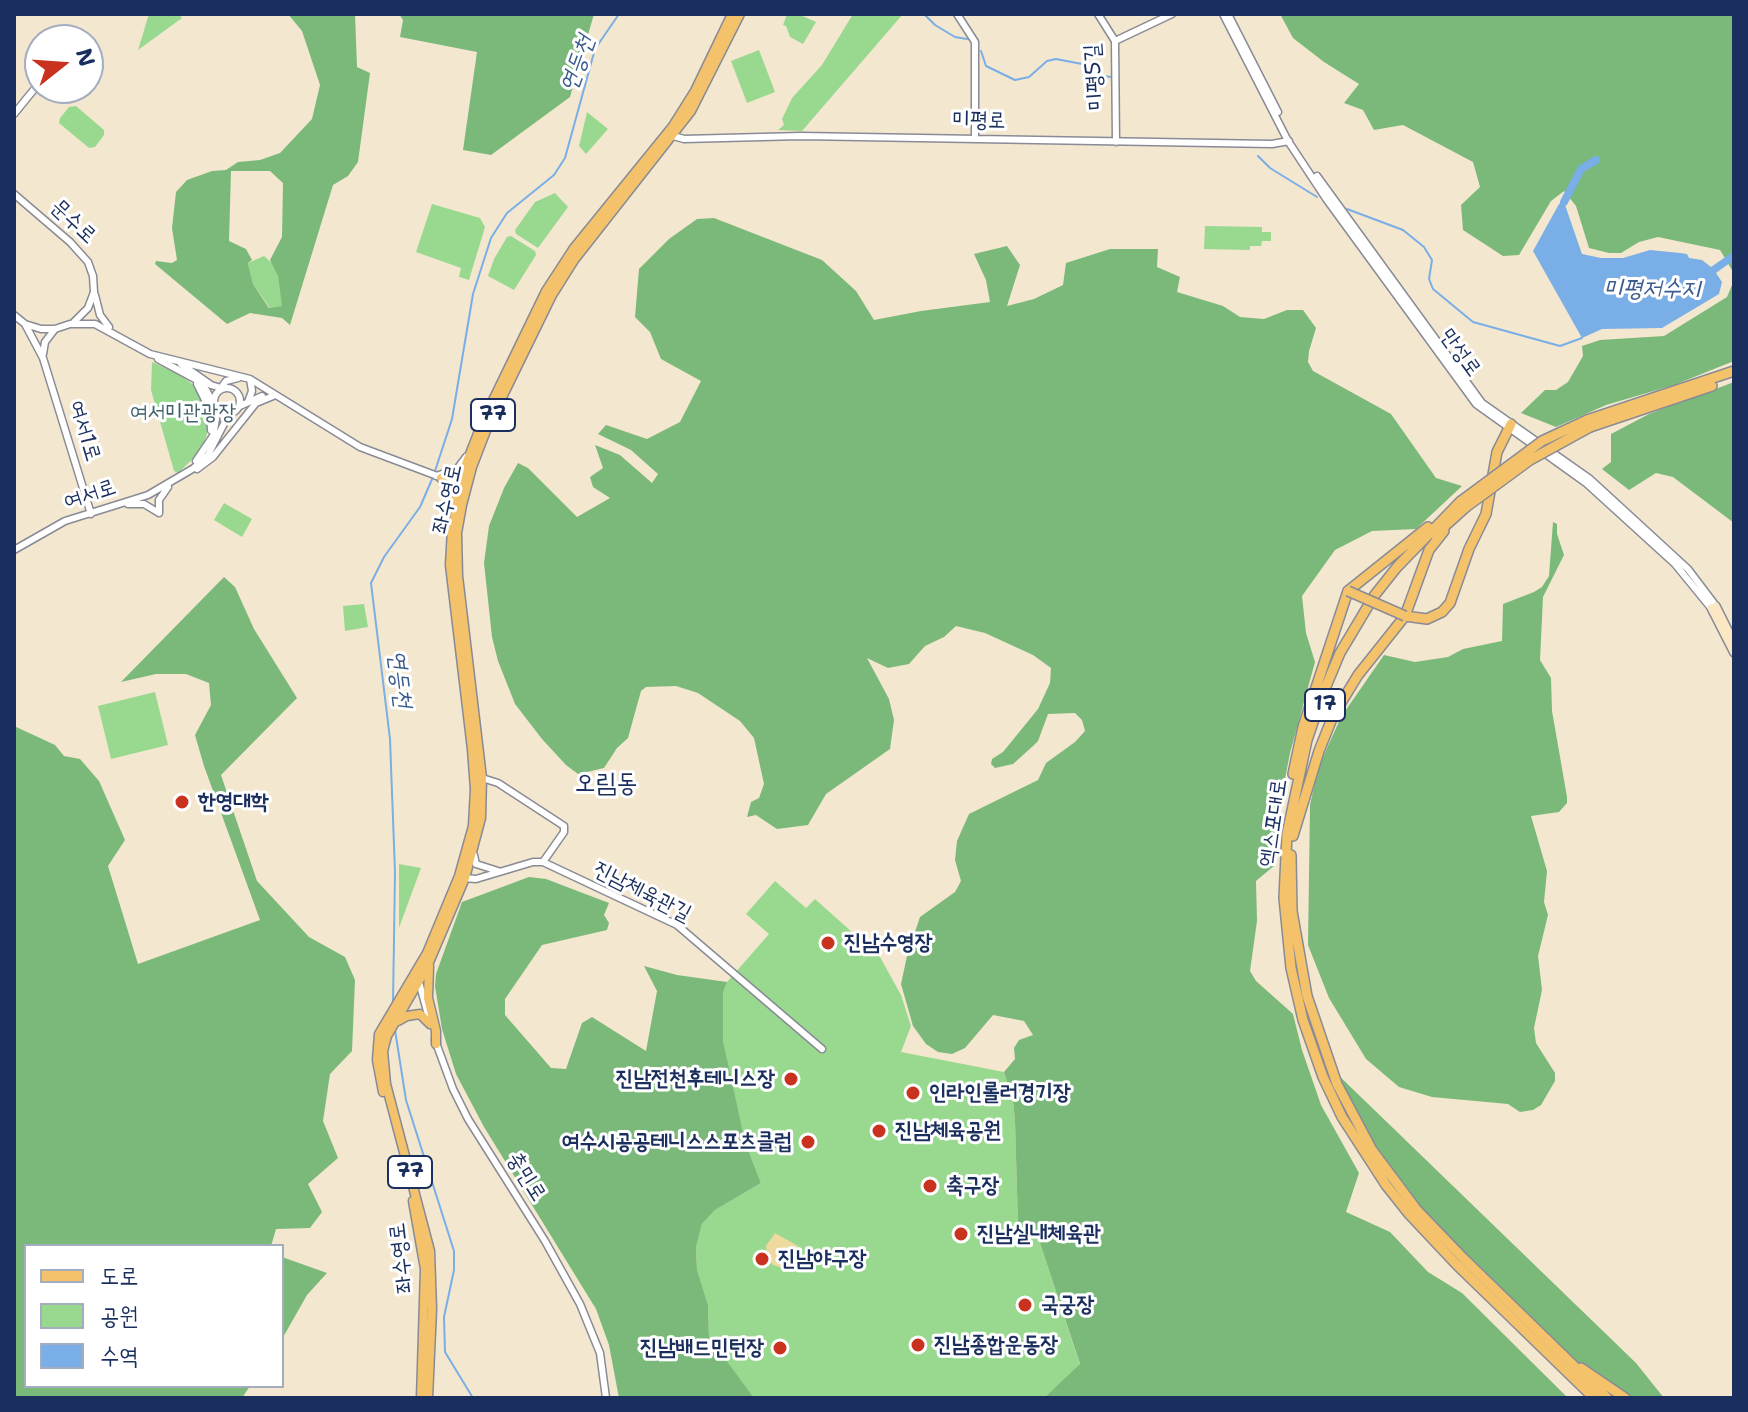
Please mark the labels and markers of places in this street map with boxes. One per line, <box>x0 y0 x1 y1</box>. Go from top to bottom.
place label: 한영대학 <box>198 789 269 815</box>
marker: 한영대학 <box>173 793 191 811</box>
place label: 진남수영장 <box>844 930 933 956</box>
marker: 진남수영장 <box>819 934 837 952</box>
place label: 진남전천후테니스장 <box>616 1066 775 1092</box>
marker: 진남전천후테니스장 <box>782 1070 800 1088</box>
place label: 인라인롤러경기장 <box>929 1080 1071 1106</box>
marker: 인라인롤러경기장 <box>904 1084 922 1102</box>
place label: 진남체육공원 <box>895 1118 1001 1144</box>
marker: 진남체육공원 <box>870 1122 888 1140</box>
place label: 여수시공공테니스스포츠클럽 <box>562 1129 792 1155</box>
marker: 여수시공공테니스스포츠클럽 <box>799 1133 817 1151</box>
place label: 축구장 <box>946 1173 999 1199</box>
marker: 축구장 <box>921 1177 939 1195</box>
place label: 진남실내체육관 <box>977 1221 1101 1247</box>
marker: 진남실내체육관 <box>952 1225 970 1243</box>
place label: 진남야구장 <box>778 1246 867 1272</box>
marker: 진남야구장 <box>753 1250 771 1268</box>
place label: 국궁장 <box>1041 1292 1094 1318</box>
marker: 국궁장 <box>1016 1296 1034 1314</box>
place label: 진남종합운동장 <box>934 1332 1058 1358</box>
place label: 진남배드민턴장 <box>640 1335 764 1361</box>
marker: 진남종합운동장 <box>909 1336 927 1354</box>
marker: 진남배드민턴장 <box>771 1339 789 1357</box>

